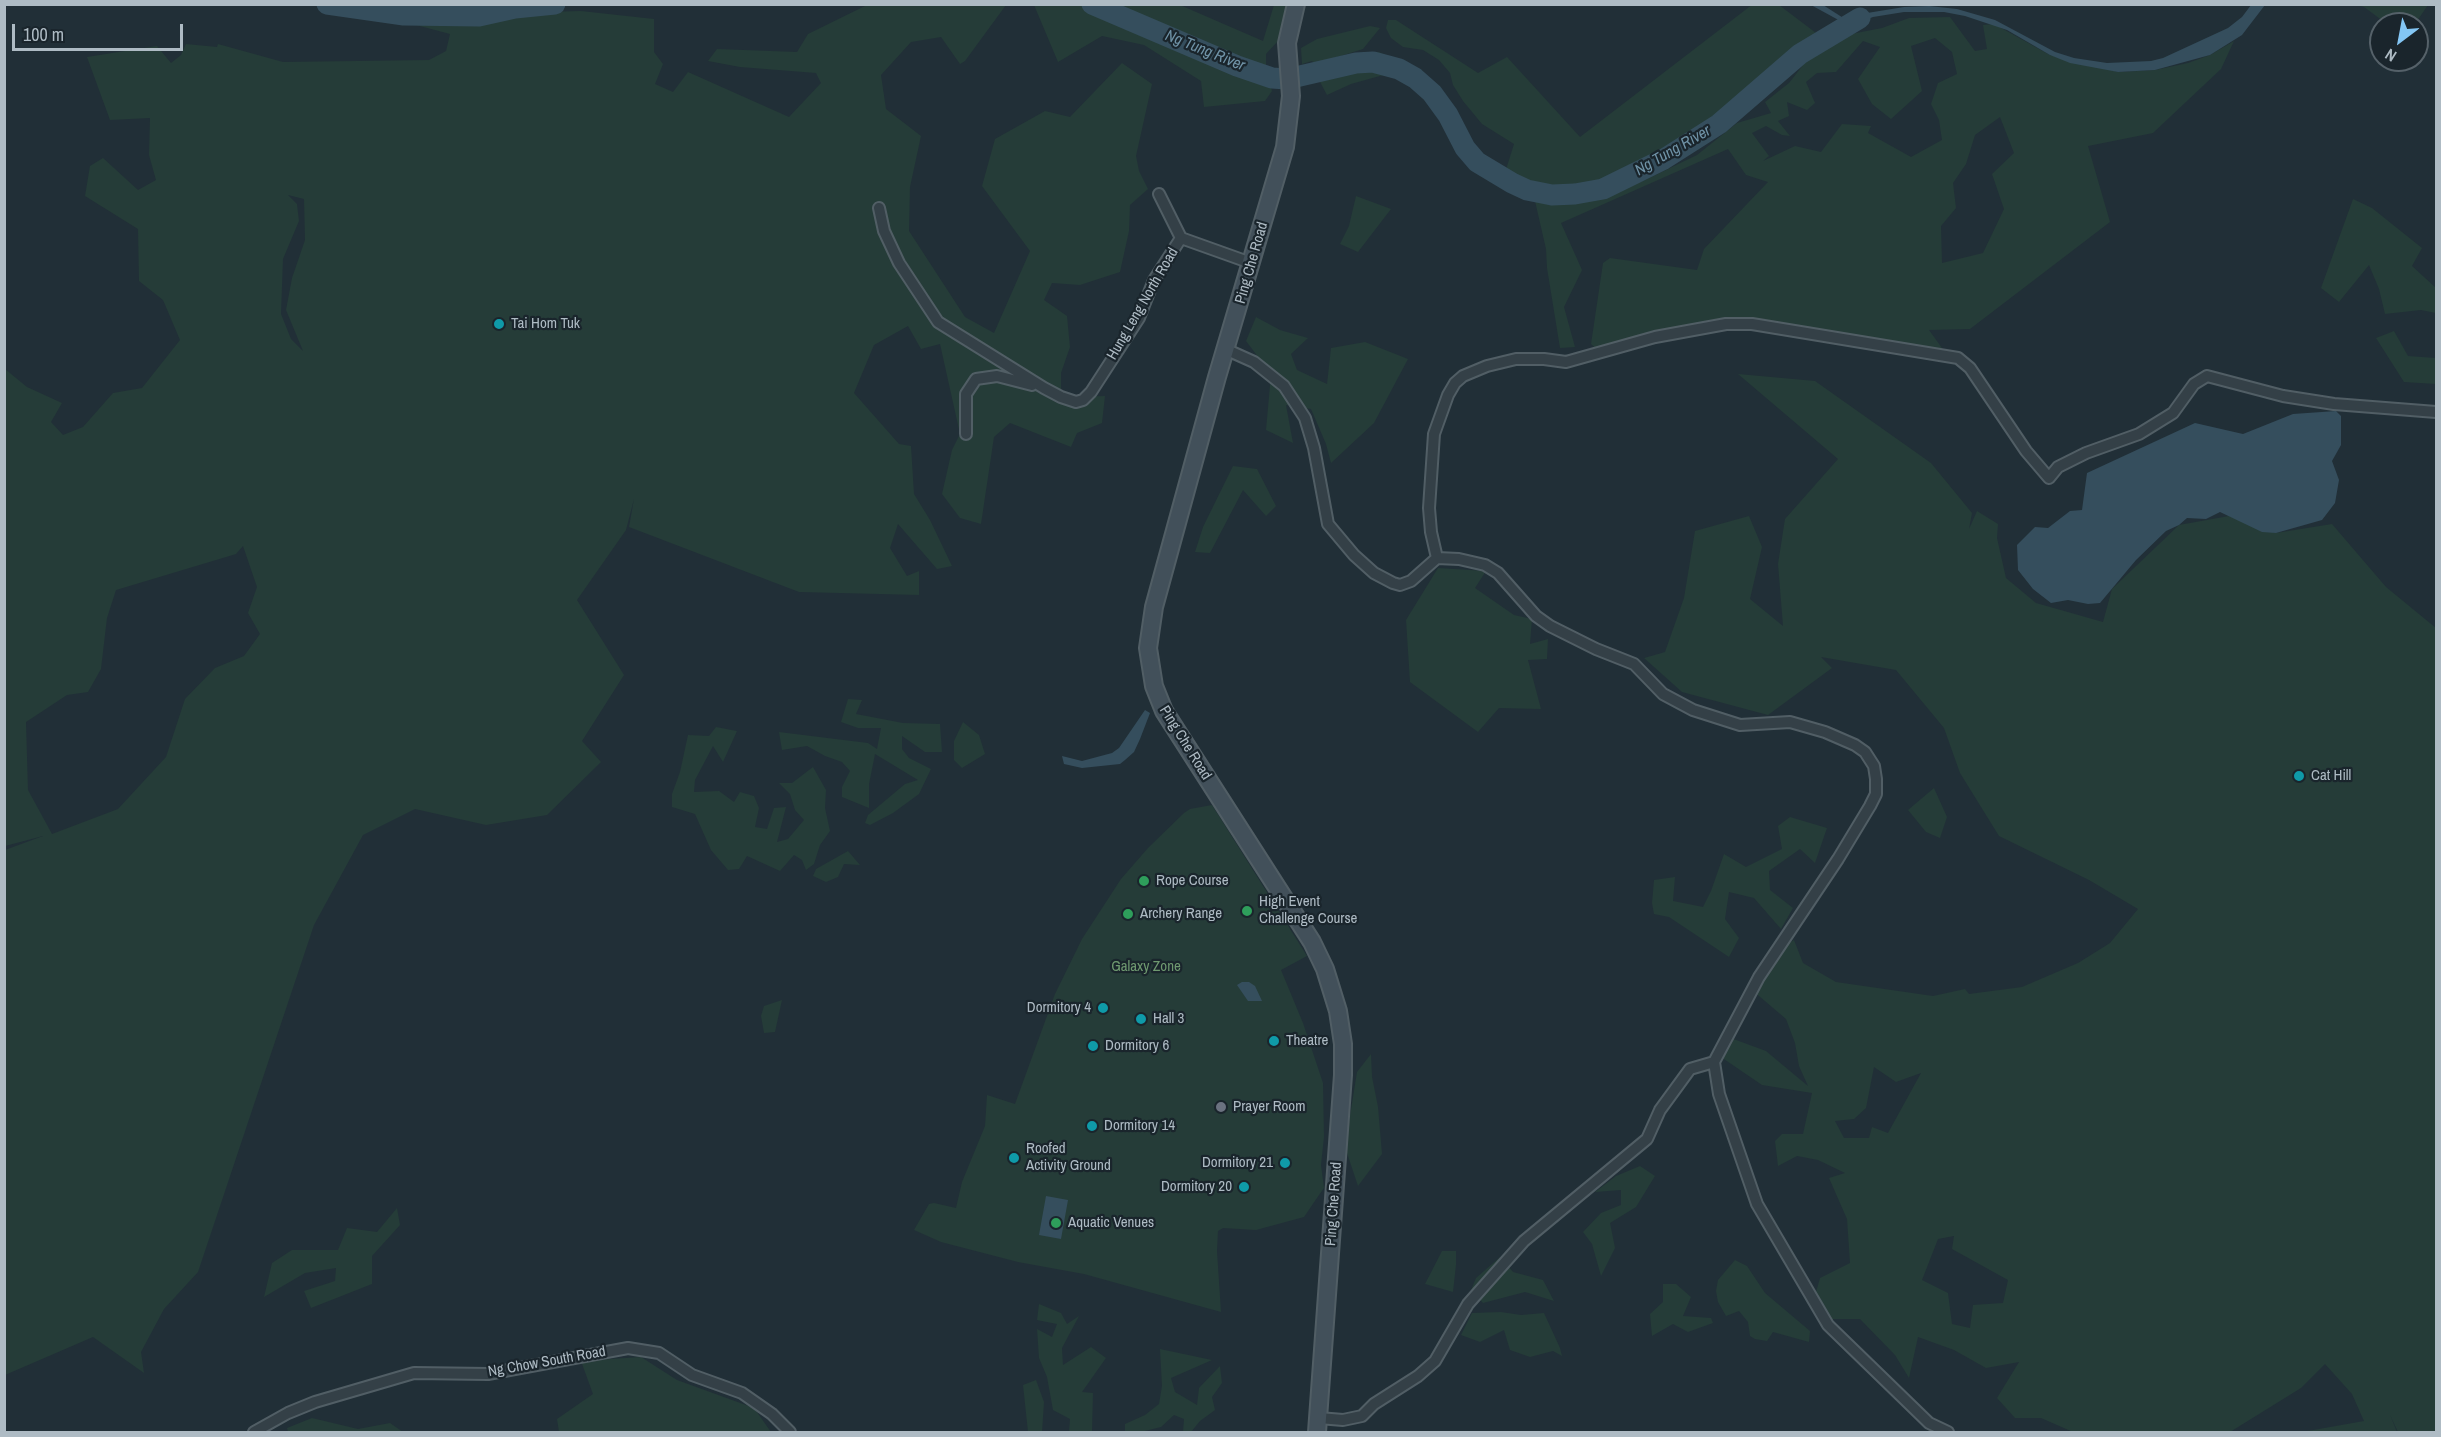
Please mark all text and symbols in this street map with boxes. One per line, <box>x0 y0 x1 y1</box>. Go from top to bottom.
scale bar <box>15 12 186 50</box>
north arrow <box>2369 12 2429 72</box>
text: 100 m <box>23 22 64 47</box>
water label: Ng Tung River <box>1162 26 1248 76</box>
text: N <box>2381 44 2400 67</box>
water label: Ng Tung River <box>1632 122 1714 180</box>
street label: Ping Che Road <box>1232 220 1272 306</box>
street label: Hung Leng North Road <box>1104 245 1182 363</box>
place label: Tai Hom Tuk <box>511 315 580 333</box>
marker: Tai Hom Tuk <box>492 317 506 331</box>
street label: Ping Che Road <box>1155 703 1215 783</box>
place label: Cat Hill <box>2311 767 2351 785</box>
marker: Cat Hill <box>2292 769 2306 783</box>
place label: Rope Course <box>1156 872 1228 890</box>
marker: Rope Course <box>1137 874 1151 888</box>
place label: High Event Challenge Course <box>1259 893 1357 928</box>
marker: High Event Challenge Course <box>1240 904 1254 918</box>
place label: Archery Range <box>1140 905 1222 923</box>
marker: Archery Range <box>1121 907 1135 921</box>
park label: Galaxy Zone <box>1111 958 1181 976</box>
place label: Dormitory 4 <box>1027 999 1091 1017</box>
marker: Dormitory 4 <box>1096 1001 1110 1015</box>
place label: Hall 3 <box>1153 1010 1184 1028</box>
marker: Hall 3 <box>1134 1012 1148 1026</box>
place label: Theatre <box>1286 1032 1328 1050</box>
marker: Theatre <box>1267 1034 1281 1048</box>
place label: Dormitory 6 <box>1105 1037 1169 1055</box>
marker: Dormitory 6 <box>1086 1039 1100 1053</box>
place label: Prayer Room <box>1233 1098 1305 1116</box>
marker: Prayer Room <box>1214 1100 1228 1114</box>
place label: Dormitory 14 <box>1104 1117 1175 1135</box>
marker: Dormitory 14 <box>1085 1119 1099 1133</box>
place label: Roofed Activity Ground <box>1026 1140 1111 1175</box>
marker: Roofed Activity Ground <box>1007 1151 1021 1165</box>
place label: Dormitory 21 <box>1202 1154 1273 1172</box>
marker: Dormitory 21 <box>1278 1156 1292 1170</box>
street label: Ping Che Road <box>1322 1161 1346 1247</box>
place label: Dormitory 20 <box>1161 1178 1232 1196</box>
marker: Dormitory 20 <box>1237 1180 1251 1194</box>
place label: Aquatic Venues <box>1068 1214 1154 1232</box>
marker: Aquatic Venues <box>1049 1216 1063 1230</box>
street label: Ng Chow South Road <box>487 1343 607 1381</box>

